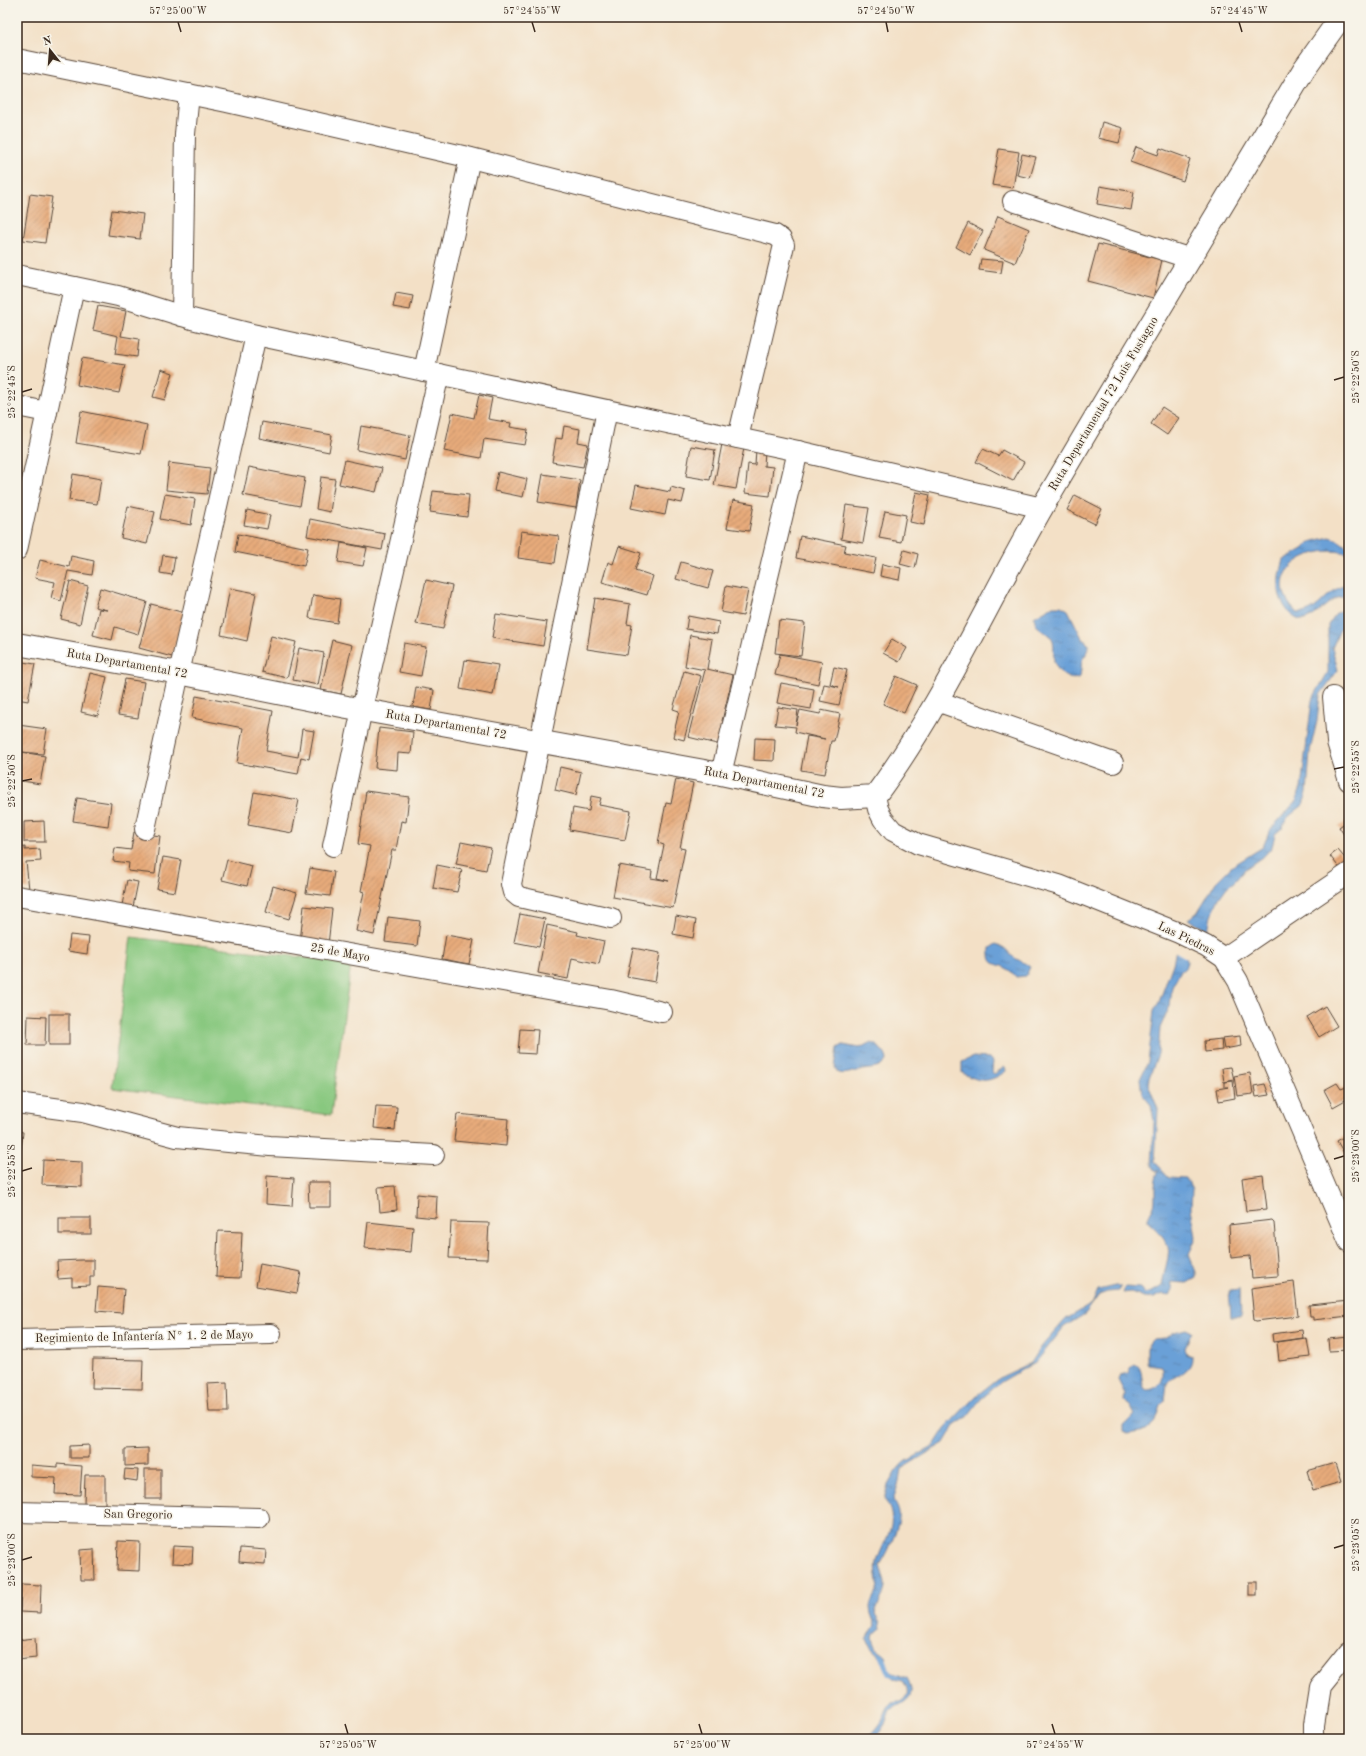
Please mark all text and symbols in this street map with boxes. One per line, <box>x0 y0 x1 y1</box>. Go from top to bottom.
text: 57°25'00"W <box>149 6 207 16</box>
text: 57°24'55"W <box>503 6 561 16</box>
text: 57°24'50"W <box>857 6 915 16</box>
text: 57°24'45"W <box>1210 6 1268 16</box>
north arrow <box>30 30 70 70</box>
text: N <box>42 35 54 48</box>
street label: Ruta Departamental 72 Luis Fustagno <box>1047 315 1161 493</box>
text: 25°22'50"S <box>1351 350 1361 404</box>
text: 25°22'45"S <box>7 365 17 419</box>
street label: Ruta Departamental 72 <box>66 647 188 681</box>
street label: Ruta Departamental 72 <box>385 708 507 742</box>
text: 25°22'55"S <box>1351 740 1361 794</box>
text: 25°22'50"S <box>7 754 17 808</box>
street label: Ruta Departamental 72 <box>703 765 825 801</box>
street label: Las Piedras <box>1156 920 1216 958</box>
street label: 25 de Mayo <box>309 941 371 964</box>
text: 25°23'00"S <box>1351 1129 1361 1183</box>
text: 25°22'55"S <box>7 1144 17 1198</box>
street label: Regimiento de Infantería N° 1. 2 de Mayo <box>35 1329 253 1345</box>
street label: San Gregorio <box>103 1508 173 1522</box>
text: 25°23'05"S <box>1351 1518 1361 1572</box>
text: 25°23'00"S <box>7 1533 17 1587</box>
text: 57°25'05"W <box>319 1740 377 1750</box>
text: 57°25'00"W <box>673 1740 731 1750</box>
text: 57°24'55"W <box>1026 1740 1084 1750</box>

